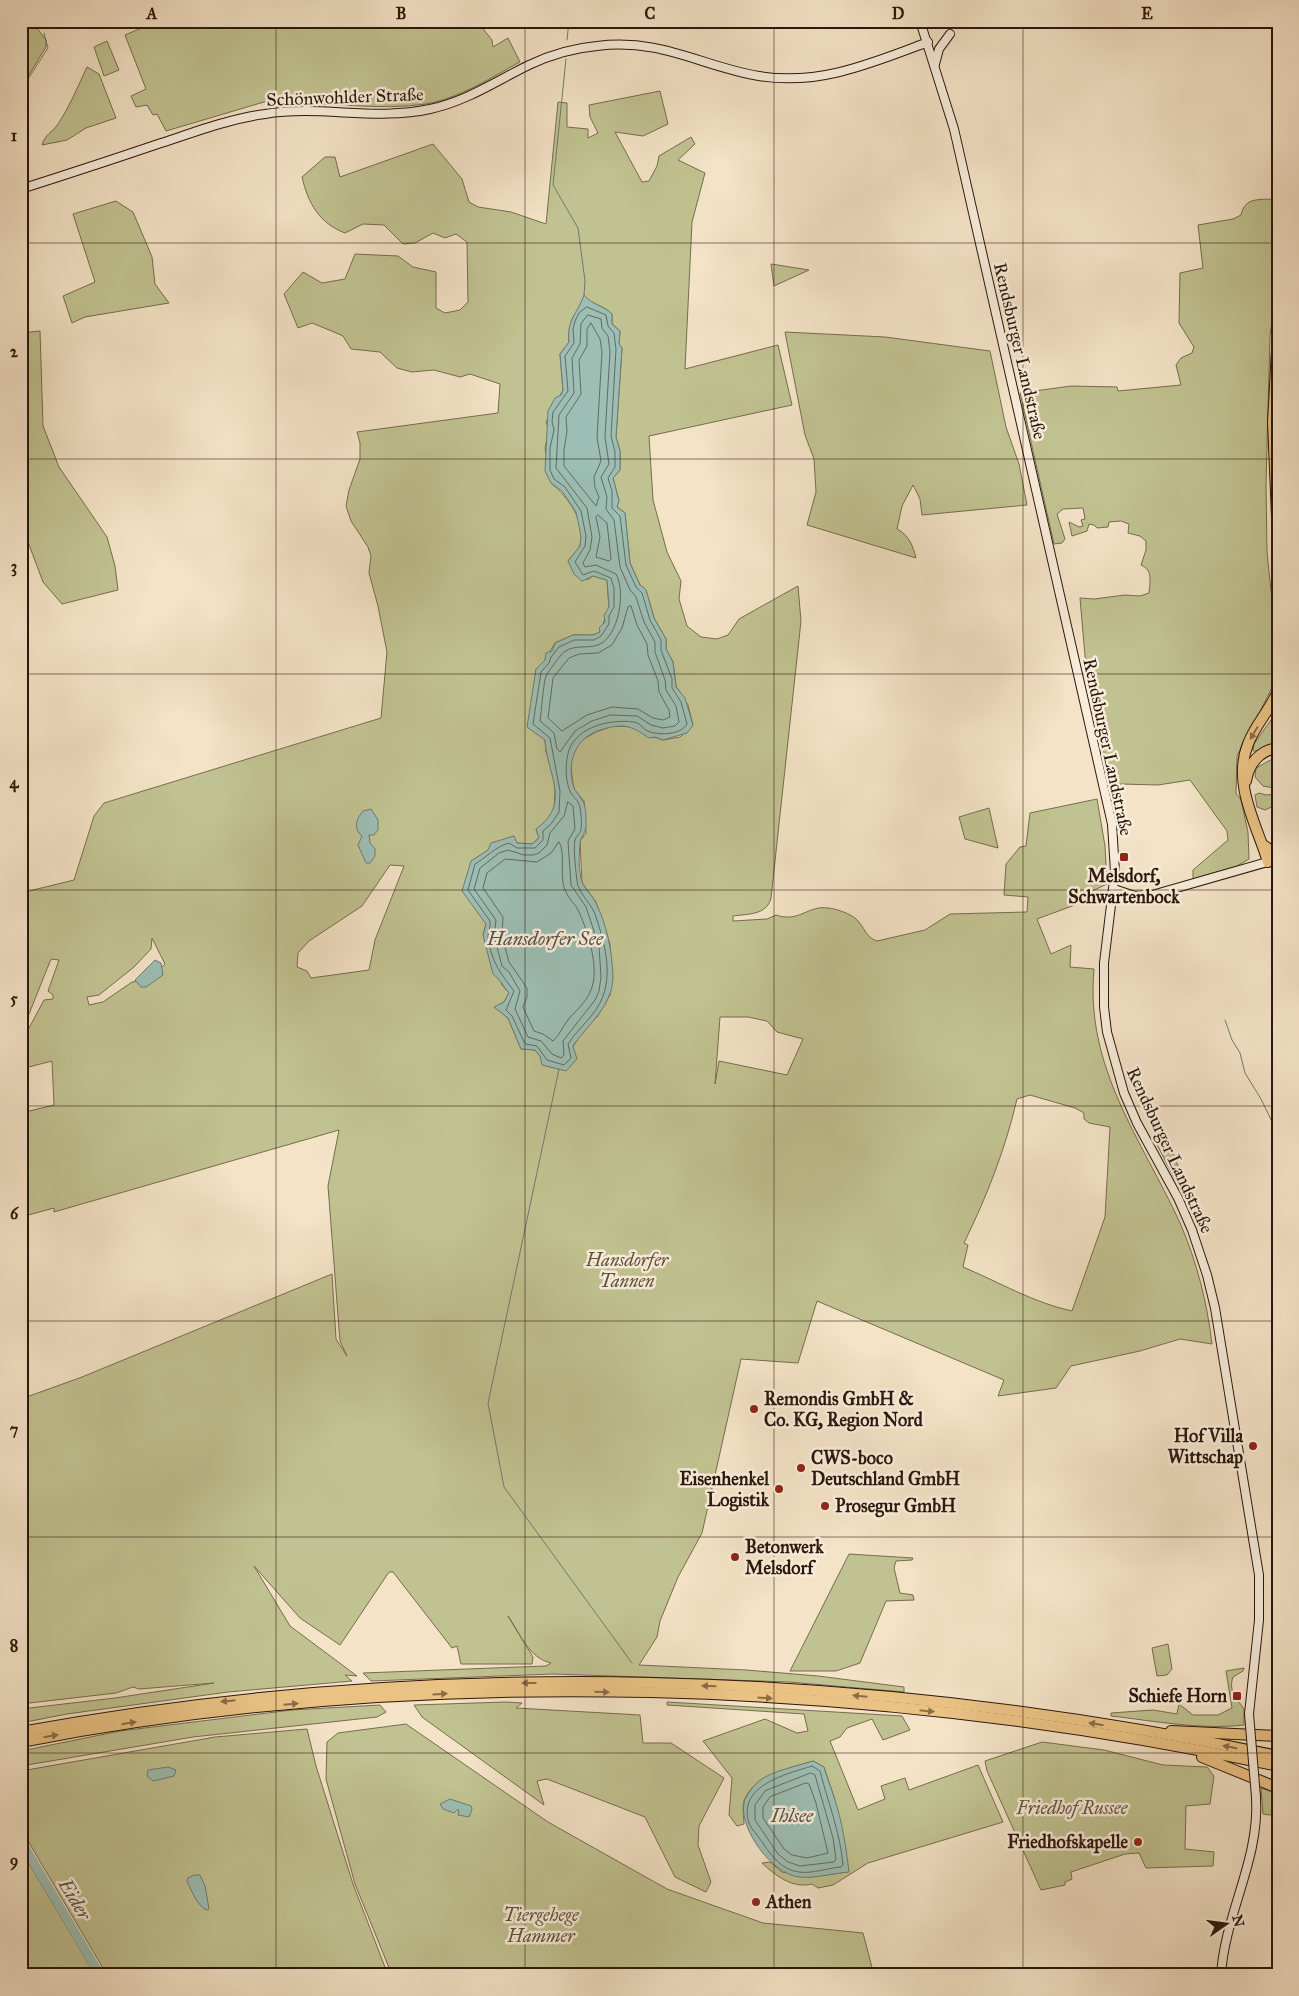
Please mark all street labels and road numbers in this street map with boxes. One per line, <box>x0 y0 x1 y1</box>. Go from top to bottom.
street label: Schönwohlder Straße <box>266 83 424 111</box>
street label: Rendsburger Landstraße <box>988 260 1051 442</box>
street label: Rendsburger Landstraße <box>1077 656 1138 838</box>
street label: Rendsburger Landstraße <box>1121 1063 1218 1237</box>

